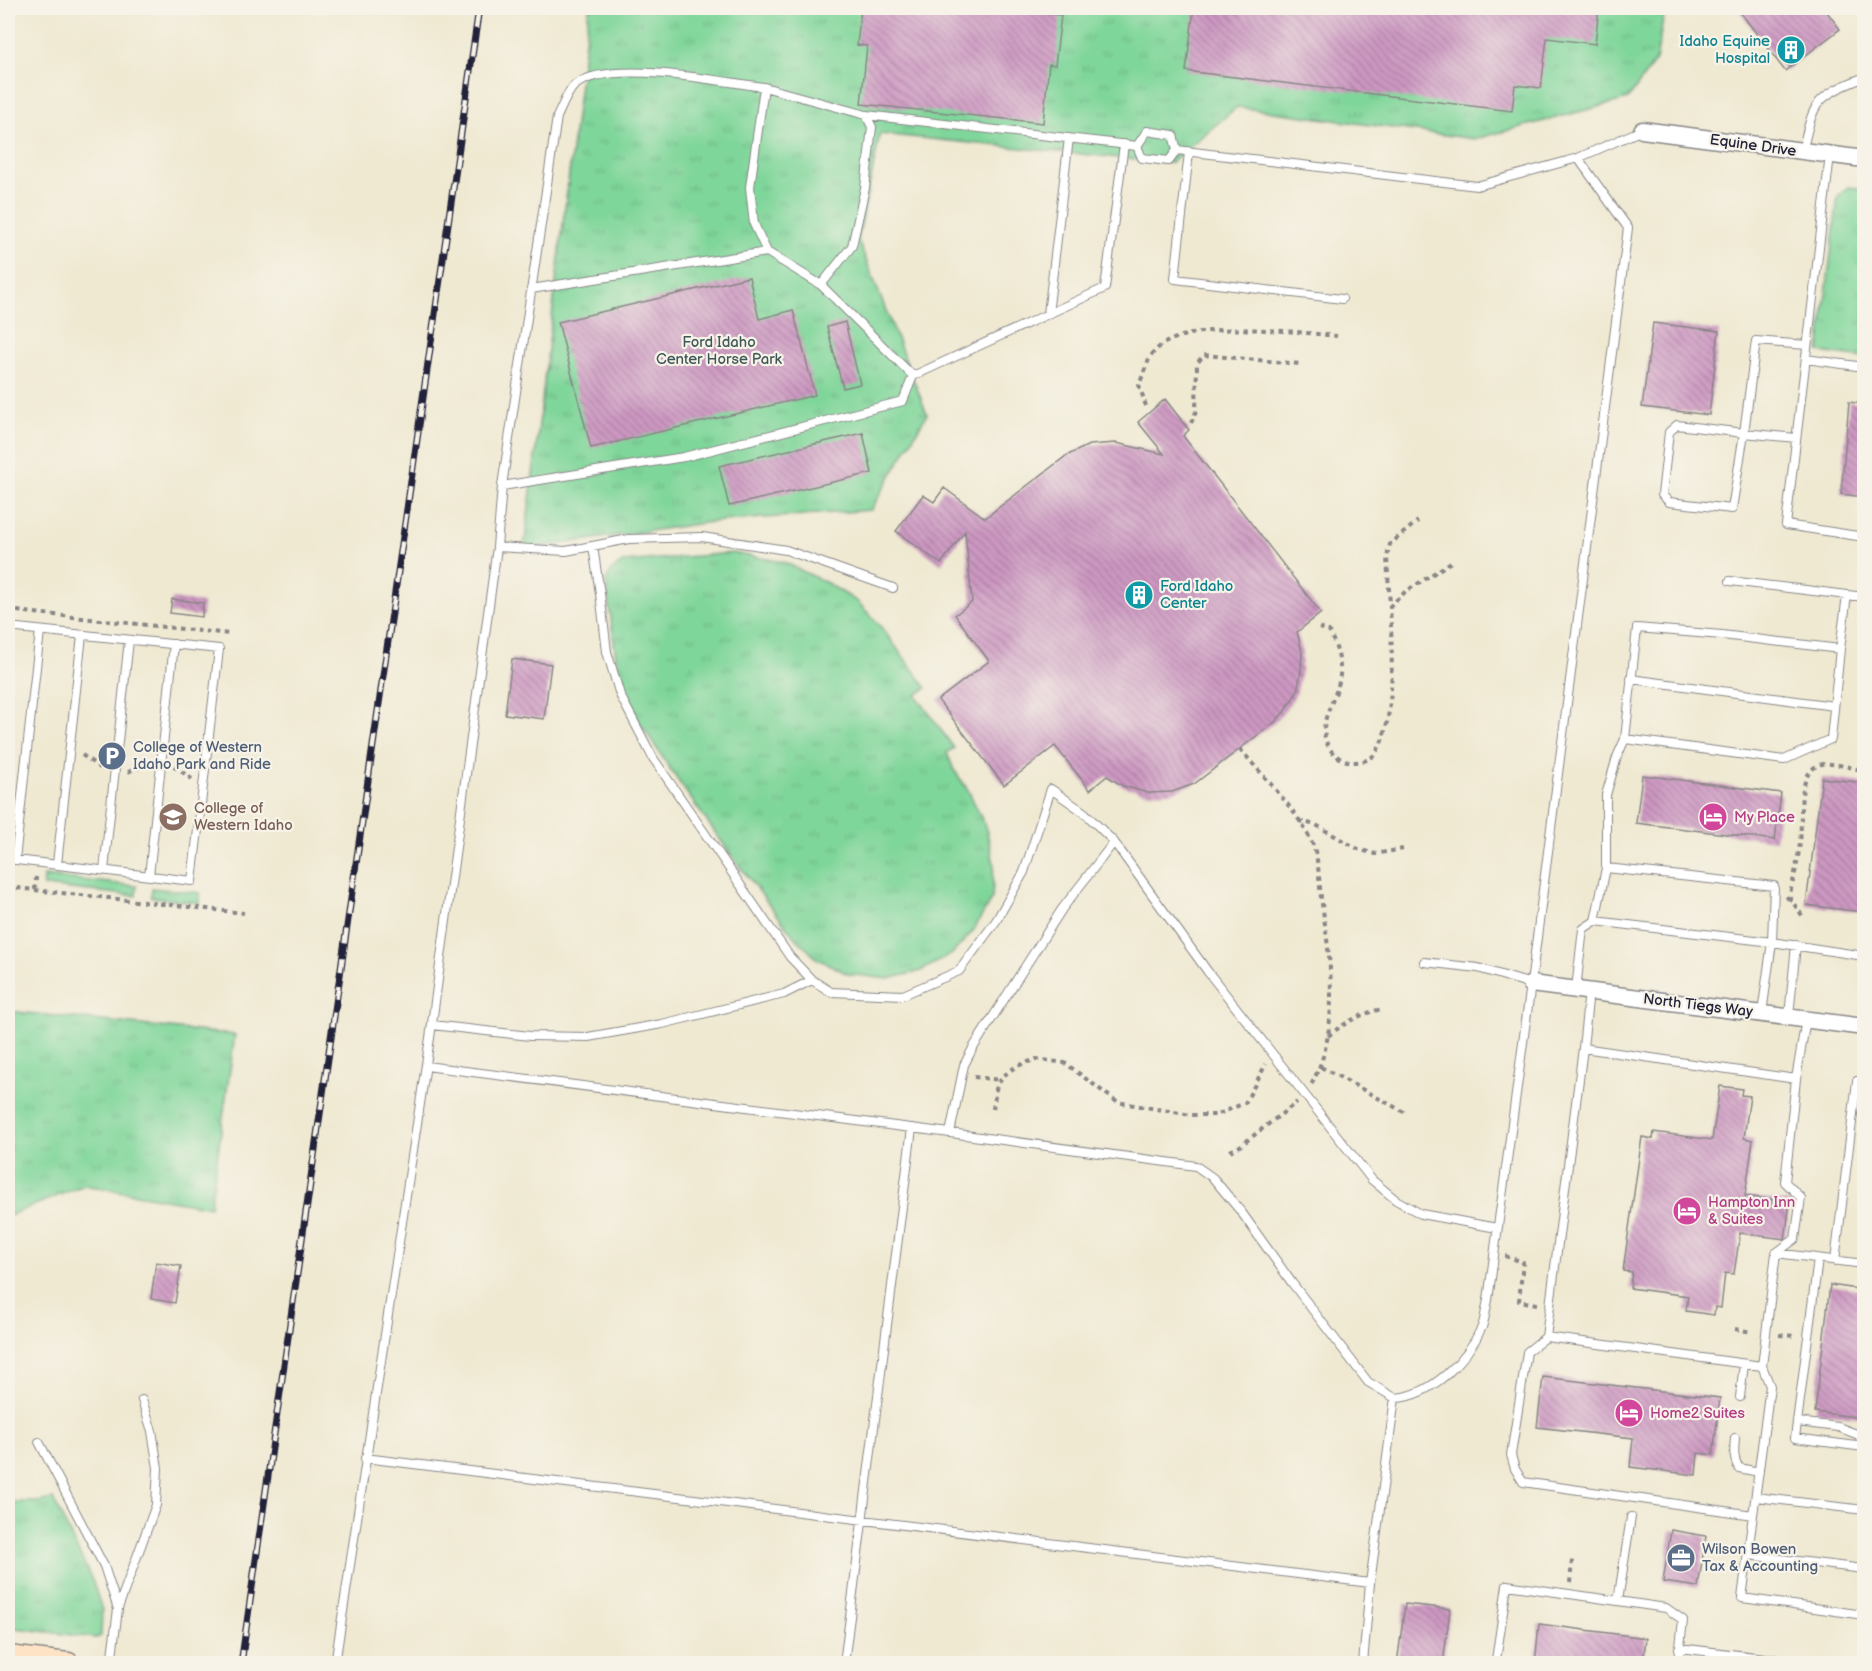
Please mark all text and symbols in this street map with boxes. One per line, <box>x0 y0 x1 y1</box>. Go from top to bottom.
place label: Idaho Equine Hospital <box>1680 32 1770 68</box>
building icon: Idaho Equine Hospital <box>1775 34 1807 66</box>
street label: Equine Drive <box>1708 130 1798 161</box>
park label: Ford Idaho Center Horse Park <box>656 333 783 369</box>
place label: Ford Idaho Center <box>1160 577 1233 613</box>
building icon: Ford Idaho Center <box>1123 579 1155 611</box>
place label: College of Western Idaho Park and Ride <box>133 738 271 774</box>
parking icon: College of Western Idaho Park and Ride <box>96 740 128 772</box>
place label: College of Western Idaho <box>194 799 293 835</box>
school or university icon: College of Western Idaho <box>157 801 189 833</box>
hotel icon: My Place <box>1697 801 1729 833</box>
place label: My Place <box>1734 808 1795 827</box>
street label: North Tiegs Way <box>1642 989 1754 1022</box>
place label: Hampton Inn & Suites <box>1708 1193 1795 1229</box>
hotel icon: Hampton Inn & Suites <box>1671 1195 1703 1227</box>
hotel icon: Home2 Suites <box>1613 1397 1645 1429</box>
place label: Home2 Suites <box>1650 1404 1745 1423</box>
place label: Wilson Bowen Tax & Accounting <box>1702 1540 1818 1576</box>
office icon: Wilson Bowen Tax & Accounting <box>1665 1542 1697 1574</box>

